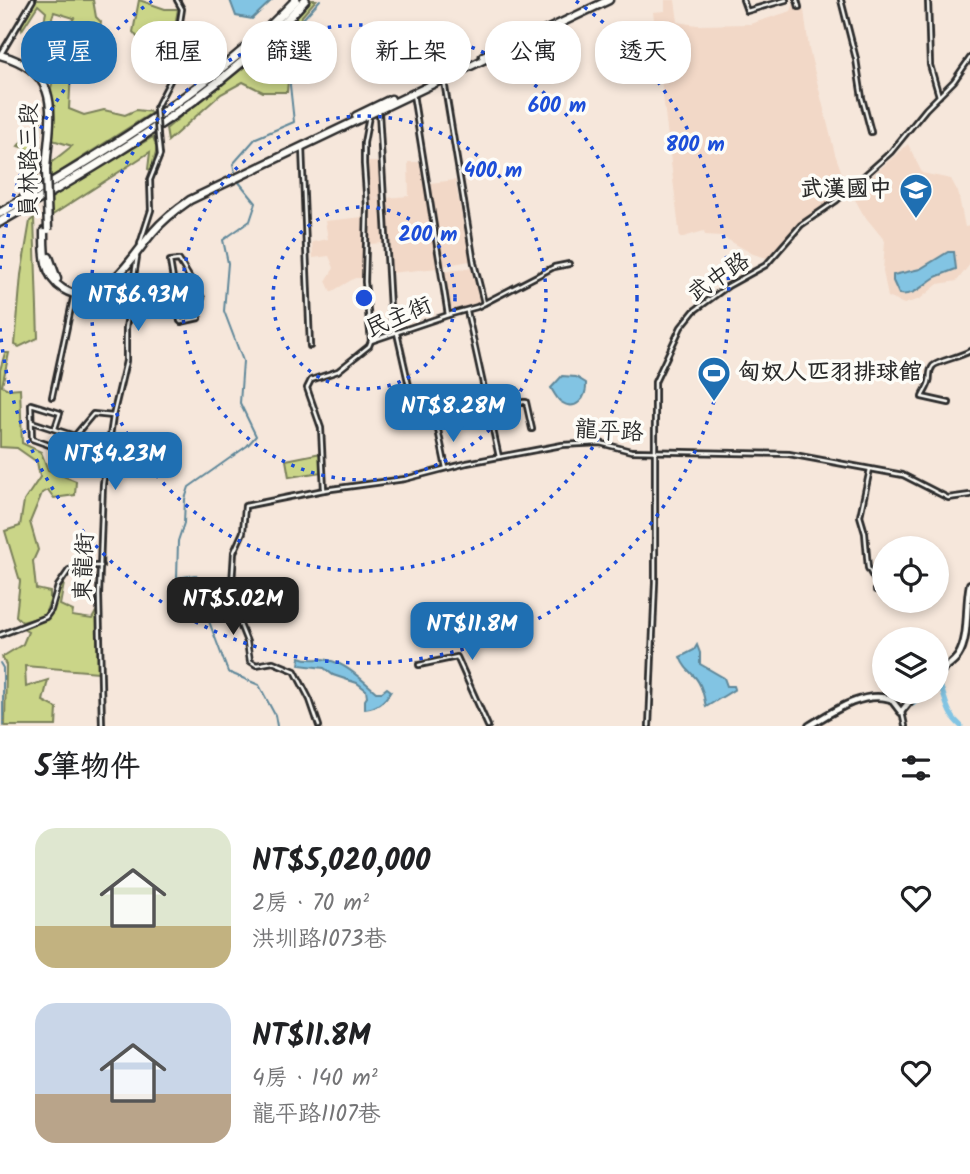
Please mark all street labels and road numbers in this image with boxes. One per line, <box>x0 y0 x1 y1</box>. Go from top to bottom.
street label: 員林路三段 <box>12 103 48 218</box>
street label: 武中路 <box>680 244 758 312</box>
street label: 民主街 <box>360 288 438 348</box>
street label: 龍平路 <box>574 412 644 452</box>
street label: 東龍街 <box>66 532 104 602</box>

